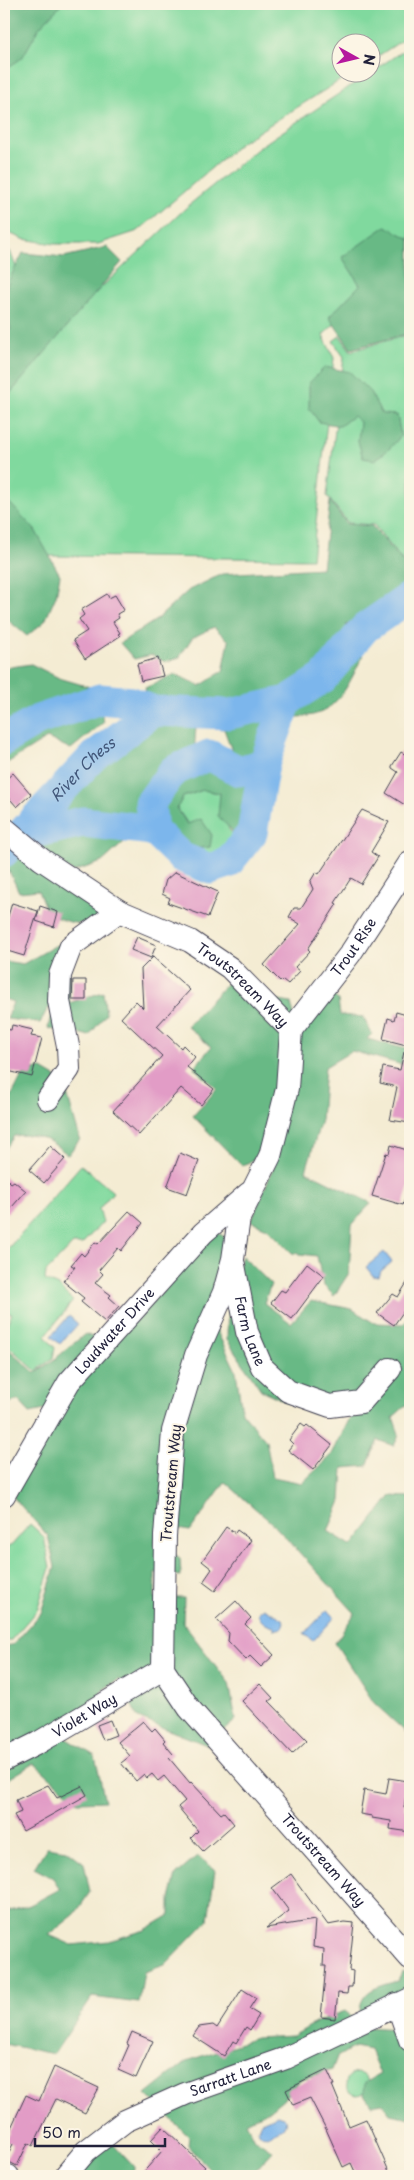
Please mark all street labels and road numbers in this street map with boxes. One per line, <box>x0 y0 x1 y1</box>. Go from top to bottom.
street label: Trout Rise <box>325 913 381 981</box>
street label: Troutstream Way <box>192 937 294 1032</box>
street label: Loudwater Drive <box>70 1283 159 1379</box>
street label: Farm Lane <box>230 1294 271 1369</box>
street label: Troutstream Way <box>155 1423 186 1543</box>
street label: Violet Way <box>48 1688 121 1742</box>
street label: Troutstream Way <box>277 1808 371 1911</box>
street label: Sarratt Lane <box>187 2053 274 2102</box>

